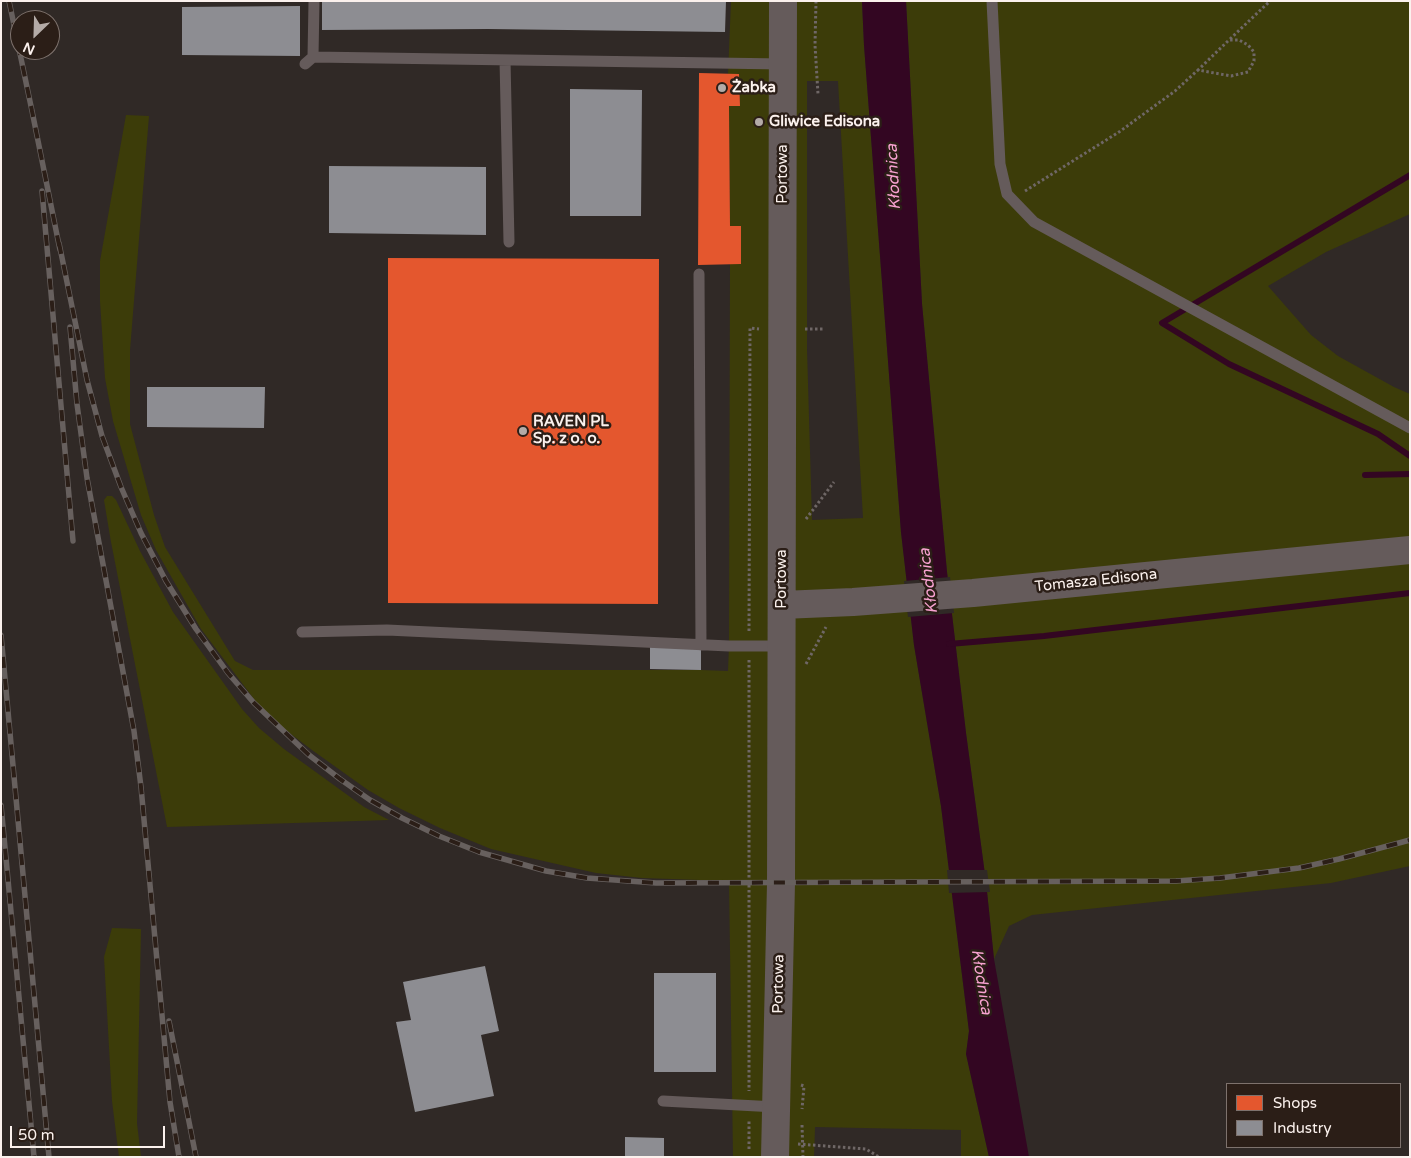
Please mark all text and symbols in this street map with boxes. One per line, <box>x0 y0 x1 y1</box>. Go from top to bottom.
north arrow <box>10 10 60 60</box>
text: N <box>21 38 38 58</box>
place label: Żabka <box>732 79 776 97</box>
marker: Żabka <box>716 82 728 94</box>
place label: Gliwice Edisona <box>769 113 880 131</box>
marker: Gliwice Edisona <box>753 116 765 128</box>
street label: Portowa <box>774 144 792 204</box>
water label: Kłodnica <box>883 144 905 210</box>
place label: RAVEN PL Sp. z o. o. <box>533 413 609 448</box>
marker: RAVEN PL Sp. z o. o. <box>517 425 529 437</box>
water label: Kłodnica <box>915 547 943 615</box>
street label: Portowa <box>773 549 791 609</box>
street label: Tomasza Edisona <box>1034 566 1158 596</box>
water label: Kłodnica <box>966 948 996 1016</box>
street label: Portowa <box>769 954 789 1014</box>
legend <box>1226 1083 1401 1148</box>
text: Shops <box>1273 1094 1317 1112</box>
scale bar <box>12 1116 168 1148</box>
text: Industry <box>1273 1119 1332 1137</box>
text: 50 m <box>18 1126 55 1144</box>

